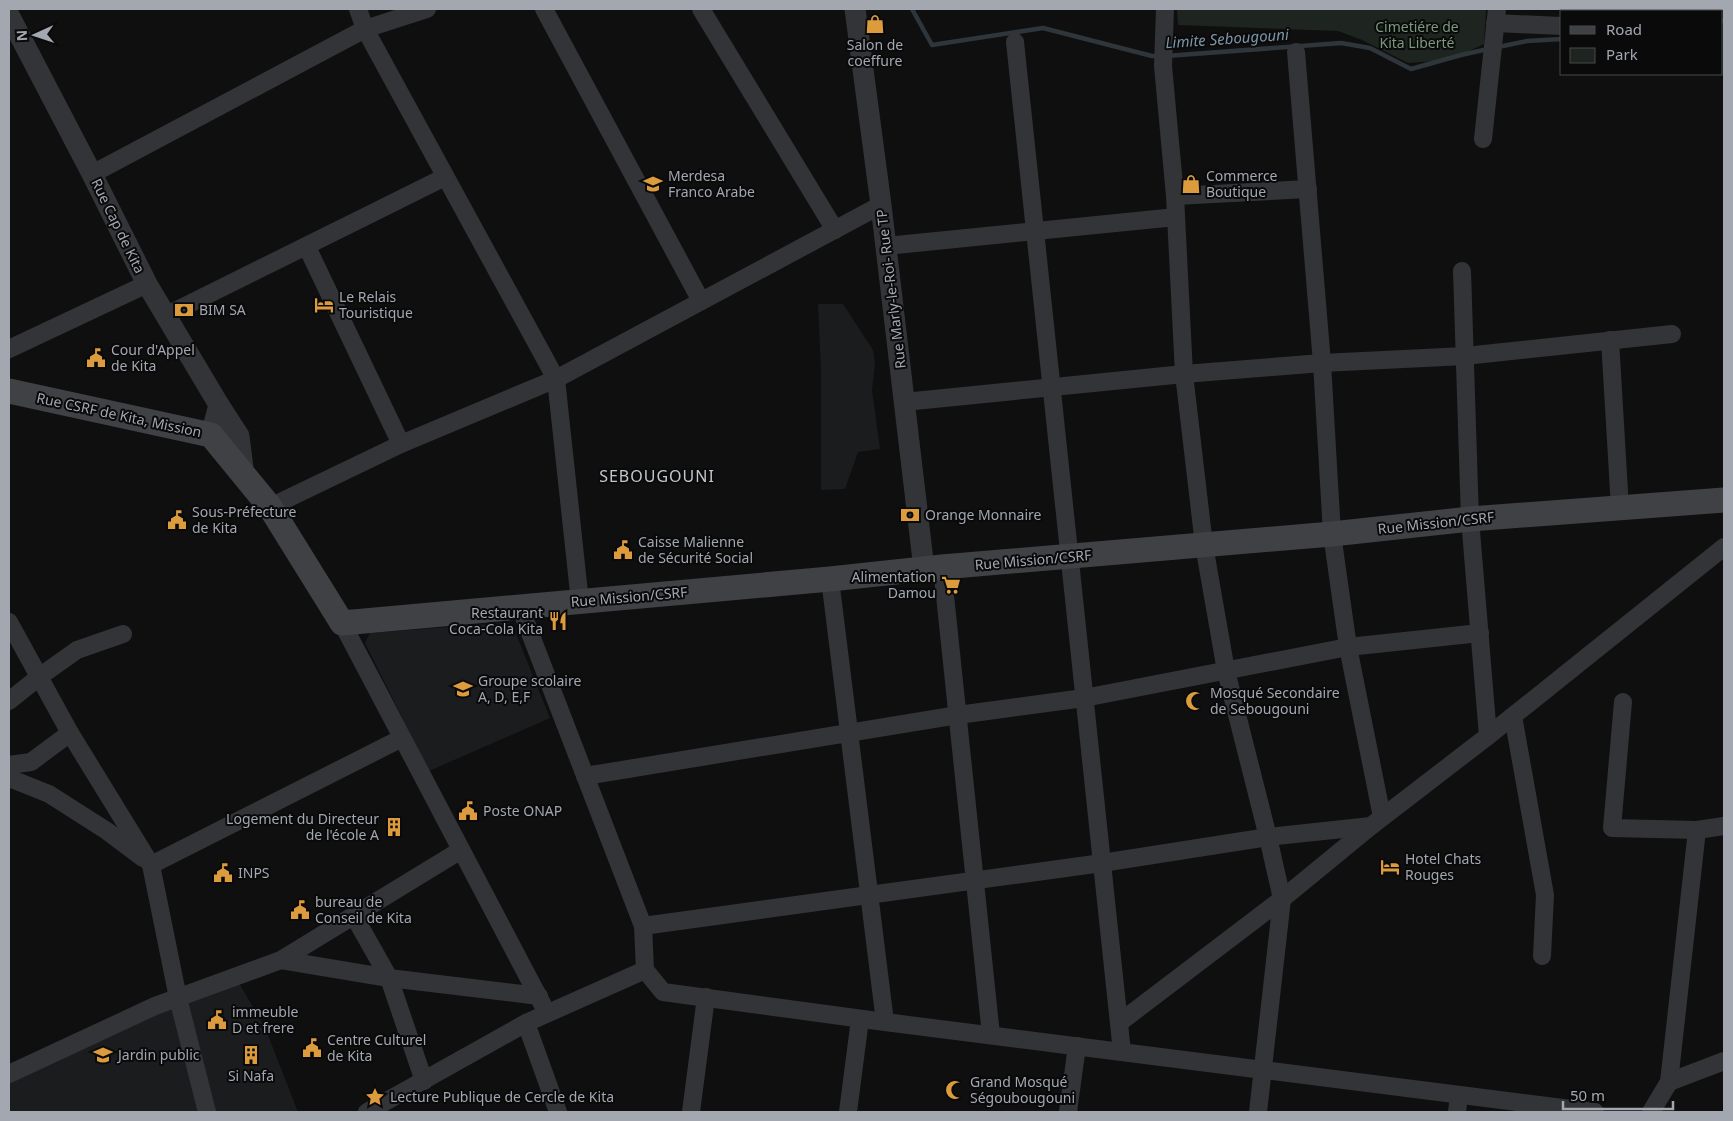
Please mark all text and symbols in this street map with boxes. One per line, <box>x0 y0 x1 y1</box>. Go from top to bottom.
north arrow <box>10 10 60 60</box>
legend <box>1560 10 1723 75</box>
shop icon: Salon de coeffure <box>864 13 886 35</box>
park label: Cimetiére de Kita Liberté <box>1375 17 1459 52</box>
text: Road <box>1606 19 1642 39</box>
water label: Limite Sebougouni <box>1165 24 1290 52</box>
text: N <box>12 30 31 42</box>
place label: Salon de coeffure <box>847 35 903 70</box>
text: Park <box>1606 44 1638 64</box>
place label: Merdesa Franco Arabe <box>668 166 755 201</box>
place label: Commerce Boutique <box>1206 166 1278 201</box>
school or university icon: Merdesa Franco Arabe <box>642 173 664 195</box>
shop icon: Commerce Boutique <box>1180 173 1202 195</box>
street label: Rue Cap de Kita <box>87 175 150 276</box>
street label: Rue Marly-le-Roi- Rue TP <box>871 208 910 370</box>
place label: Le Relais Touristique <box>339 287 413 322</box>
hotel icon: Le Relais Touristique <box>313 294 335 316</box>
bank icon: BIM SA <box>173 299 195 321</box>
place label: BIM SA <box>199 300 246 319</box>
place label: Cour d'Appel de Kita <box>111 340 195 375</box>
public building icon: Cour d'Appel de Kita <box>85 347 107 369</box>
street label: Rue CSRF de Kita, Mission <box>35 388 203 441</box>
district label: SEBOUGOUNI <box>599 465 715 487</box>
place label: Sous-Préfecture de Kita <box>192 502 297 537</box>
bank icon: Orange Monnaire <box>899 504 921 526</box>
place label: Orange Monnaire <box>925 505 1042 524</box>
street label: Rue Mission/CSRF <box>1377 507 1495 538</box>
public building icon: Sous-Préfecture de Kita <box>166 509 188 531</box>
place label: Caisse Malienne de Sécurité Social <box>638 532 753 567</box>
public building icon: Caisse Malienne de Sécurité Social <box>612 539 634 561</box>
street label: Rue Mission/CSRF <box>974 545 1092 574</box>
place label: Alimentation Damou <box>851 567 936 602</box>
supermarket icon: Alimentation Damou <box>940 574 962 596</box>
street label: Rue Mission/CSRF <box>570 582 688 611</box>
place label: Restaurant Coca-Cola Kita <box>449 603 543 638</box>
restaurant icon: Restaurant Coca-Cola Kita <box>547 610 569 632</box>
place label: Groupe scolaire A, D, E,F <box>478 671 581 706</box>
school or university icon: Groupe scolaire A, D, E,F <box>452 678 474 700</box>
place label: Mosqué Secondaire de Sebougouni <box>1210 683 1340 718</box>
mosque icon: Mosqué Secondaire de Sebougouni <box>1184 690 1206 712</box>
public building icon: Poste ONAP <box>457 800 479 822</box>
place label: Poste ONAP <box>483 801 562 820</box>
place label: Logement du Directeur de l'école A <box>226 809 379 844</box>
building icon: Logement du Directeur de l'école A <box>383 816 405 838</box>
place label: Hotel Chats Rouges <box>1405 849 1481 884</box>
hotel icon: Hotel Chats Rouges <box>1379 856 1401 878</box>
public building icon: INPS <box>212 862 234 884</box>
place label: INPS <box>238 863 270 882</box>
place label: bureau de Conseil de Kita <box>315 892 412 927</box>
public building icon: bureau de Conseil de Kita <box>289 899 311 921</box>
place label: immeuble D et frere <box>232 1002 299 1037</box>
public building icon: immeuble D et frere <box>206 1009 228 1031</box>
place label: Centre Culturel de Kita <box>327 1030 426 1065</box>
public building icon: Centre Culturel de Kita <box>301 1037 323 1059</box>
school or university icon: Jardin public <box>92 1044 114 1066</box>
building icon: Si Nafa <box>240 1044 262 1066</box>
place label: Jardin public <box>116 1045 200 1064</box>
place label: Si Nafa <box>228 1066 274 1085</box>
place label: Grand Mosqué Ségoubougouni <box>970 1072 1075 1107</box>
scale bar <box>1563 1078 1673 1110</box>
mosque icon: Grand Mosqué Ségoubougouni <box>944 1079 966 1101</box>
text: 50 m <box>1570 1085 1605 1105</box>
place icon: Lecture Publique de Cercle de Kita <box>364 1086 386 1108</box>
place label: Lecture Publique de Cercle de Kita <box>390 1087 614 1106</box>

